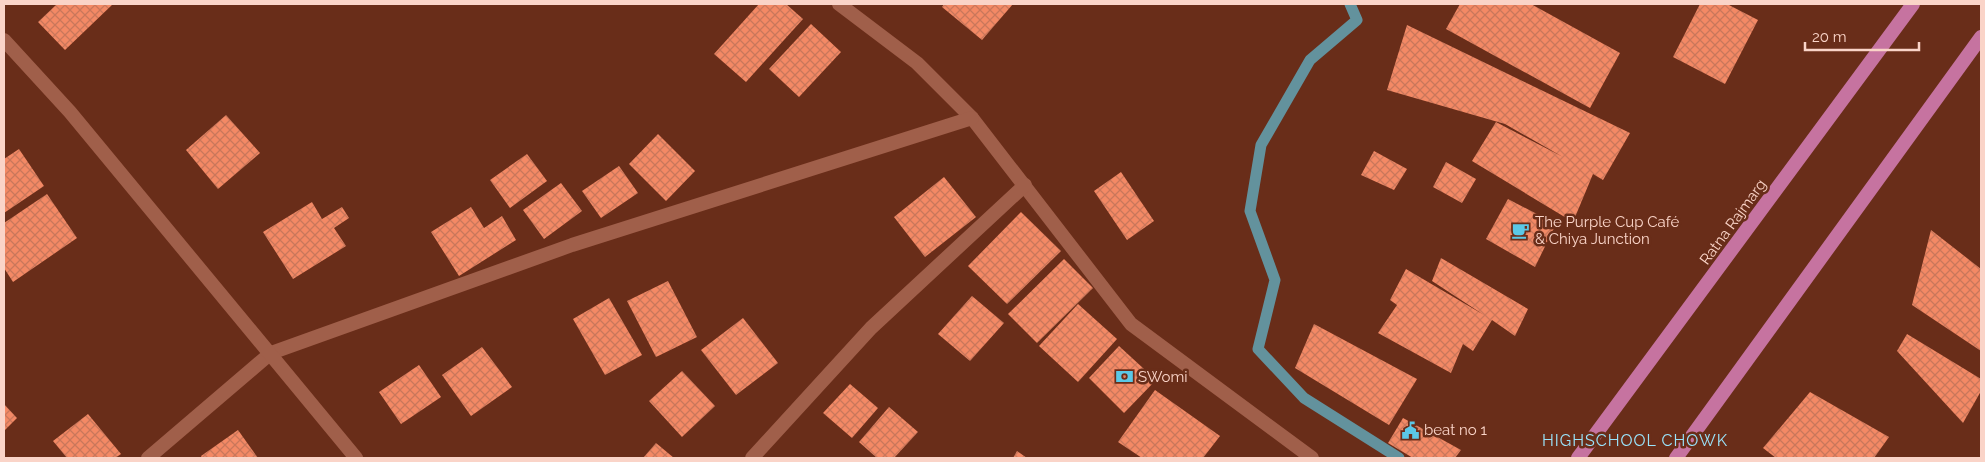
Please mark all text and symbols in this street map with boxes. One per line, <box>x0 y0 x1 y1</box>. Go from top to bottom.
scale bar <box>1805 20 1919 52</box>
text: 20 m <box>1812 28 1847 46</box>
street label: Ratna Rajmarg <box>1696 176 1770 268</box>
place label: The Purple Cup Café & Chiya Junction <box>1535 213 1679 248</box>
cafe icon: The Purple Cup Café & Chiya Junction <box>1511 221 1531 241</box>
bank icon: SWomi <box>1114 367 1134 387</box>
place label: SWomi <box>1138 368 1188 386</box>
public building icon: beat no 1 <box>1400 420 1420 440</box>
place label: beat no 1 <box>1424 421 1488 439</box>
district label: HIGHSCHOOL CHOWK <box>1542 431 1728 450</box>

